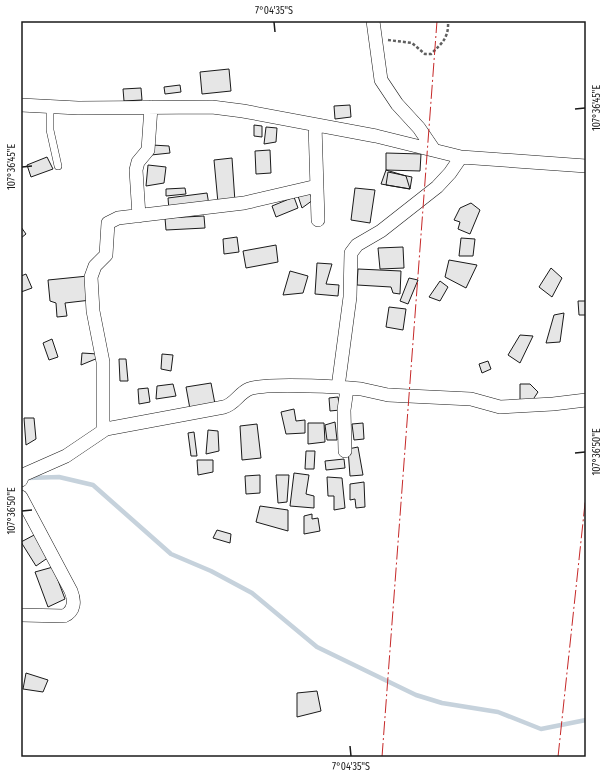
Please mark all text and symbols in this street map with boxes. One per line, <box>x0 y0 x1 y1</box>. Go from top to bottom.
text: 7°04'35"S <box>255 5 293 17</box>
text: 107°36'45"E <box>591 85 603 131</box>
text: 107°36'45"E <box>6 144 18 190</box>
text: 107°36'50"E <box>591 428 603 476</box>
text: 107°36'50"E <box>6 487 18 535</box>
text: 7°04'35"S <box>332 761 370 773</box>

